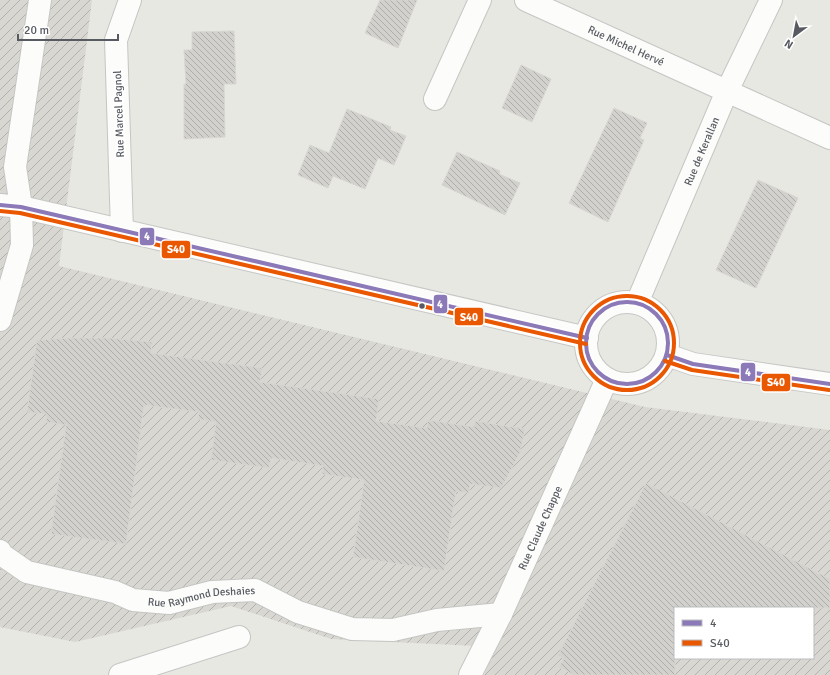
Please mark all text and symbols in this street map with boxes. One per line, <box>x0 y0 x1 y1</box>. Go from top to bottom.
scale bar <box>18 16 118 42</box>
north arrow <box>774 16 814 56</box>
text: 20 m <box>24 23 49 38</box>
street label: Rue Michel Hervé <box>586 23 666 68</box>
text: N <box>782 37 796 52</box>
street label: Rue Marcel Pagnol <box>111 70 127 158</box>
street label: Rue de Kerallan <box>681 115 722 187</box>
line badge: 4 <box>139 227 155 246</box>
text: 4 <box>144 230 150 243</box>
line badge: S40 <box>161 240 191 259</box>
text: S40 <box>167 243 185 256</box>
line badge: 4 <box>433 294 448 314</box>
text: 4 <box>437 298 443 311</box>
unlabelled marker <box>417 301 427 311</box>
line badge: S40 <box>454 307 484 326</box>
text: S40 <box>460 311 478 324</box>
line badge: 4 <box>740 362 756 382</box>
text: 4 <box>745 366 751 379</box>
line badge: S40 <box>761 373 791 392</box>
text: S40 <box>767 376 785 389</box>
street label: Rue Claude Chappe <box>515 484 565 572</box>
street label: Rue Raymond Deshaies <box>147 583 256 610</box>
legend <box>674 607 814 659</box>
text: 4 <box>710 616 717 631</box>
text: S40 <box>710 636 730 651</box>

